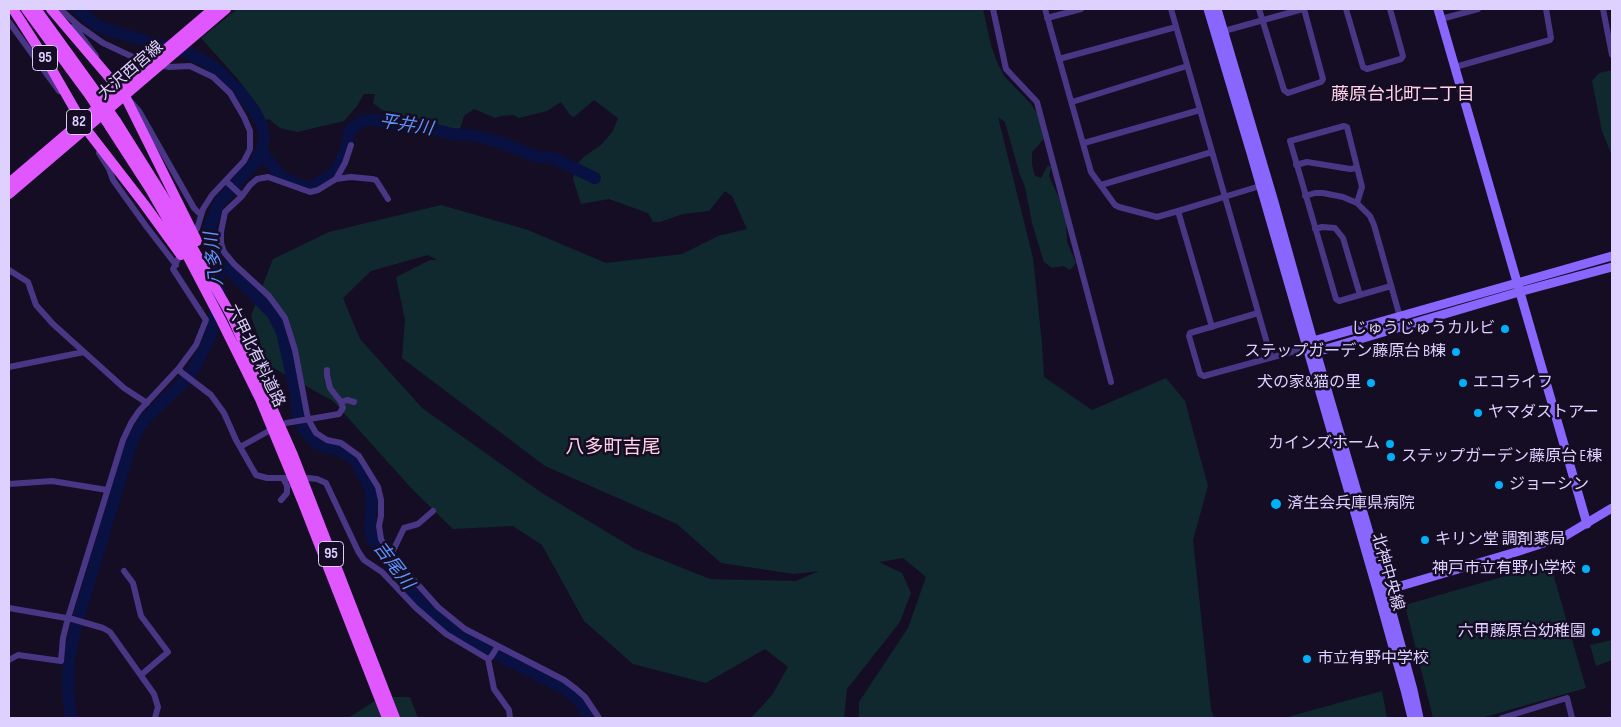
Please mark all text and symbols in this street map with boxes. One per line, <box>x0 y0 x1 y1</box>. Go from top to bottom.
street label: 大沢西宮線 <box>95 38 167 104</box>
road number: 95 <box>32 46 58 70</box>
district label: 藤原台北町二丁目 <box>1331 84 1475 106</box>
road number: 82 <box>66 110 92 134</box>
water label: 平井川 <box>378 111 434 141</box>
water label: 八多川 <box>201 231 229 287</box>
street label: 六甲北有料道路 <box>222 301 288 411</box>
place label: じゅうじゅうカルビ <box>1351 319 1495 339</box>
marker: じゅうじゅうカルビ <box>1499 323 1511 335</box>
place label: ステップガーデン藤原台 B棟 <box>1244 342 1446 362</box>
marker: ステップガーデン藤原台 B棟 <box>1450 346 1462 358</box>
place label: 犬の家&猫の里 <box>1257 373 1361 393</box>
place label: エコライフ <box>1473 373 1553 393</box>
marker: 犬の家&猫の里 <box>1365 377 1377 389</box>
marker: エコライフ <box>1457 377 1469 389</box>
place label: ヤマダストアー <box>1488 403 1599 423</box>
marker: ヤマダストアー <box>1472 407 1484 419</box>
place label: カインズホーム <box>1268 434 1380 454</box>
district label: 八多町吉尾 <box>566 437 660 459</box>
marker: カインズホーム <box>1384 438 1396 450</box>
place label: ステップガーデン藤原台 E棟 <box>1401 447 1602 467</box>
marker: ステップガーデン藤原台 E棟 <box>1385 451 1397 463</box>
place label: ジョーシン <box>1509 475 1589 495</box>
marker: ジョーシン <box>1493 479 1505 491</box>
place label: 済生会兵庫県病院 <box>1287 494 1415 514</box>
marker: 済生会兵庫県病院 <box>1269 497 1283 511</box>
place label: キリン堂 調剤薬局 <box>1435 530 1566 550</box>
street label: 北神中央線 <box>1367 531 1407 613</box>
marker: キリン堂 調剤薬局 <box>1419 534 1431 546</box>
water label: 吉尾川 <box>368 538 418 594</box>
road number: 95 <box>318 542 344 566</box>
place label: 神戸市立有野小学校 <box>1432 559 1576 579</box>
marker: 神戸市立有野小学校 <box>1580 563 1592 575</box>
place label: 六甲藤原台幼稚園 <box>1458 622 1586 642</box>
marker: 六甲藤原台幼稚園 <box>1590 626 1602 638</box>
place label: 市立有野中学校 <box>1317 649 1429 669</box>
marker: 市立有野中学校 <box>1301 653 1313 665</box>

